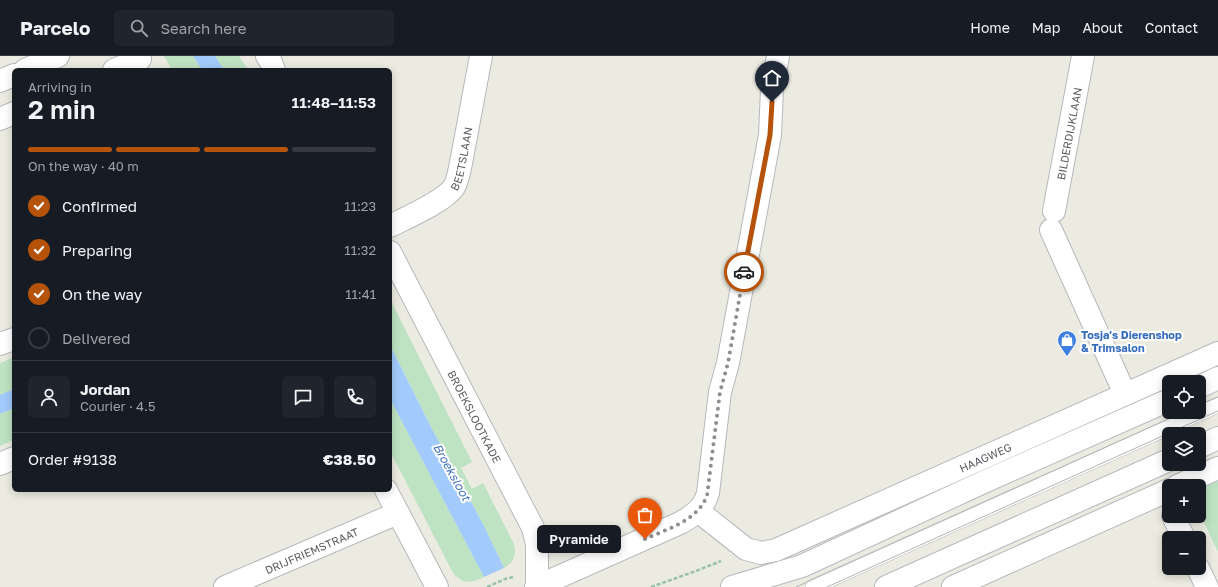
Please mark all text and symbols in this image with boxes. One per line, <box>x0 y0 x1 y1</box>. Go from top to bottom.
search box <box>114 10 394 46</box>
text: Parcelo <box>20 16 90 39</box>
icon: search <box>128 17 150 39</box>
text: Search here <box>160 19 246 37</box>
text: Home <box>970 19 1010 36</box>
text: Map <box>1032 19 1060 36</box>
text: About <box>1082 19 1123 36</box>
text: Contact <box>1145 19 1198 36</box>
pin <box>755 61 789 102</box>
icon: home <box>761 67 783 89</box>
text: Arriving in <box>28 79 92 95</box>
street label: BILDERDIJKLAAN <box>1054 86 1084 181</box>
text: 11:48–11:53 <box>292 93 376 111</box>
text: 2 min <box>28 94 96 125</box>
street label: BEETSLAAN <box>447 126 474 193</box>
text: On the way · 40 m <box>28 158 139 174</box>
icon: check <box>28 195 50 217</box>
text: Confirmed <box>62 197 137 215</box>
text: 11:23 <box>344 198 376 214</box>
icon: check <box>28 239 50 261</box>
text: Preparing <box>62 241 132 259</box>
text: 11:32 <box>344 242 376 258</box>
courier <box>724 252 764 292</box>
icon: car <box>733 261 755 283</box>
icon: check <box>28 283 50 305</box>
text: On the way <box>62 285 142 303</box>
text: 11:41 <box>345 286 376 302</box>
place label: Tosja's Dierenshop & Trimsalon <box>1081 328 1182 354</box>
text: Delivered <box>62 329 130 347</box>
shop icon: Tosja's Dierenshop & Trimsalon <box>1056 329 1078 357</box>
street label: BROEKSLOOTKADE <box>446 368 505 465</box>
map controls <box>1162 375 1206 575</box>
button: locate <box>1162 375 1206 419</box>
button: person <box>28 376 70 418</box>
button: chat <box>282 376 324 418</box>
button: phone <box>334 376 376 418</box>
text: Jordan <box>80 380 130 398</box>
text: Courier · 4.5 <box>80 398 155 414</box>
button: layers <box>1162 427 1206 471</box>
street label: HAAGWEG <box>957 439 1013 474</box>
water label: Broeksloot <box>430 441 474 504</box>
text: Order #9138 <box>28 450 117 468</box>
text: €38.50 <box>323 450 376 468</box>
button: + <box>1162 479 1206 523</box>
pin <box>628 498 662 539</box>
icon: bag <box>634 504 656 526</box>
street label: DRIJFRIEMSTRAAT <box>263 524 360 576</box>
callout: Pyramide <box>537 525 621 553</box>
text: Pyramide <box>549 531 609 547</box>
button: − <box>1162 531 1206 575</box>

